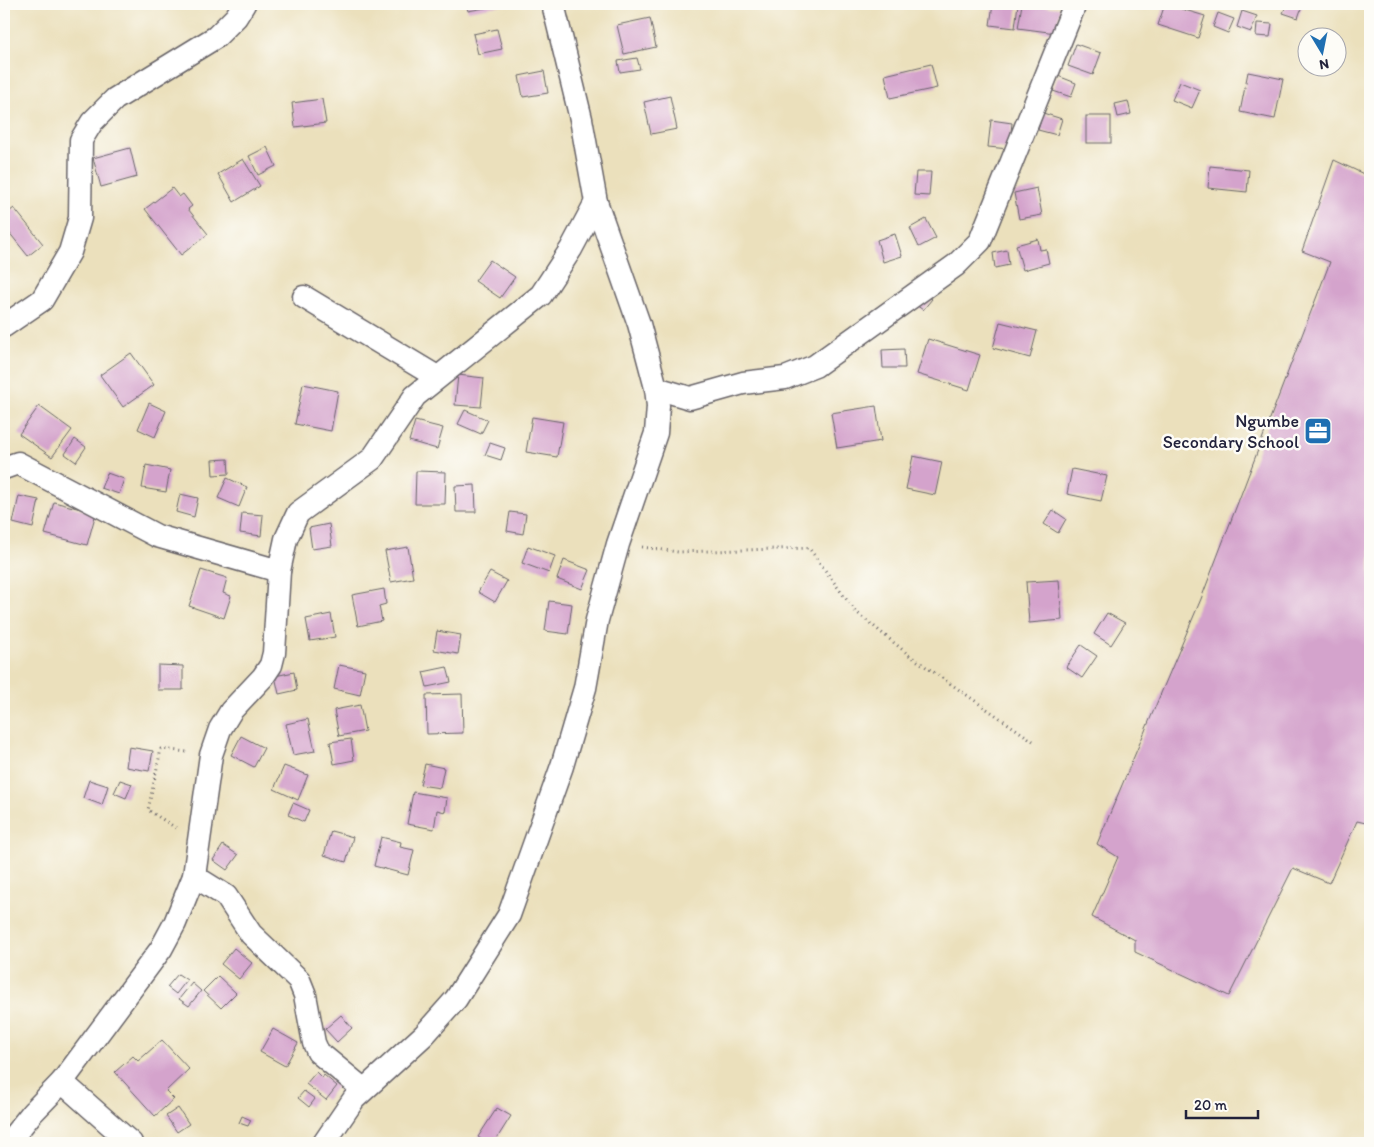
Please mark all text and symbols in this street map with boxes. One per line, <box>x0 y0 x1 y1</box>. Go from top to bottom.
north arrow <box>1296 28 1346 78</box>
text: N <box>1318 55 1330 74</box>
place label: Ngumbe Secondary School <box>1163 410 1299 453</box>
office icon: Ngumbe Secondary School <box>1303 416 1333 446</box>
scale bar <box>1186 1087 1259 1119</box>
text: 20 m <box>1194 1096 1228 1114</box>

